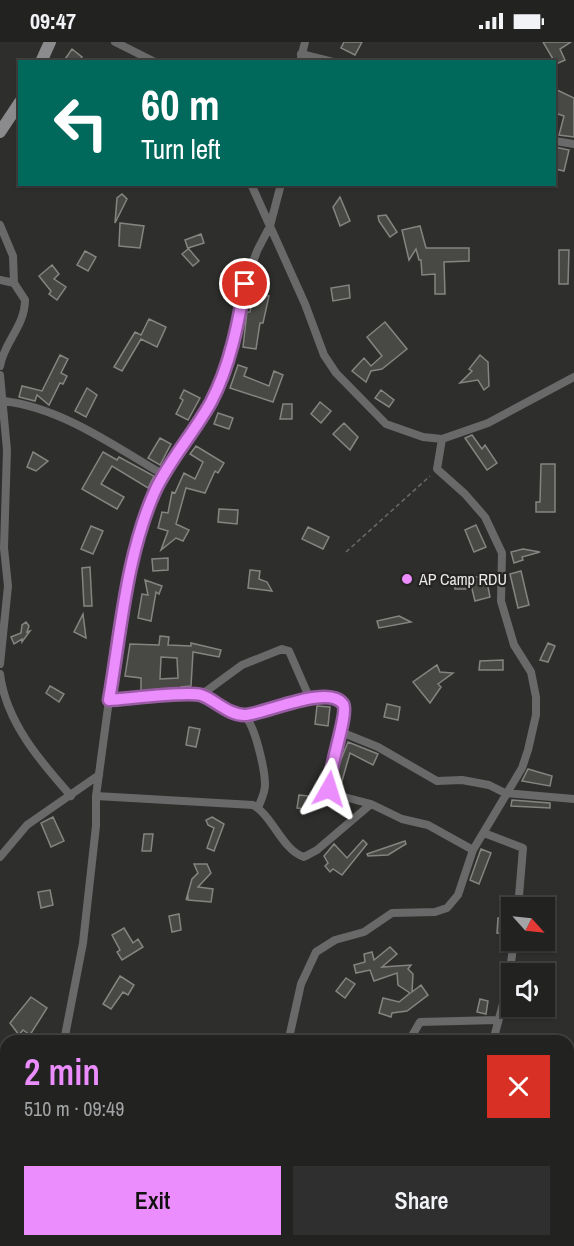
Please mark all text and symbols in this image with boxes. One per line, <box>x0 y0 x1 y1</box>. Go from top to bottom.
text: 09:47 <box>30 6 76 36</box>
text: 60 m <box>141 77 220 133</box>
icon: left <box>42 84 120 162</box>
text: Turn left <box>141 131 220 167</box>
pin <box>219 258 270 309</box>
icon: arrive <box>228 267 261 300</box>
place label: AP Camp RDU <box>418 568 507 590</box>
marker: AP Camp RDU <box>400 572 414 586</box>
position arrow <box>297 757 361 821</box>
north arrow <box>501 897 555 951</box>
map controls <box>501 897 555 1017</box>
button: sound <box>501 963 555 1017</box>
text: 2 min <box>24 1048 100 1096</box>
button: close <box>487 1055 550 1118</box>
text: 510 m · 09:49 <box>24 1095 124 1122</box>
button: Exit <box>24 1166 281 1235</box>
button: Share <box>293 1166 550 1235</box>

